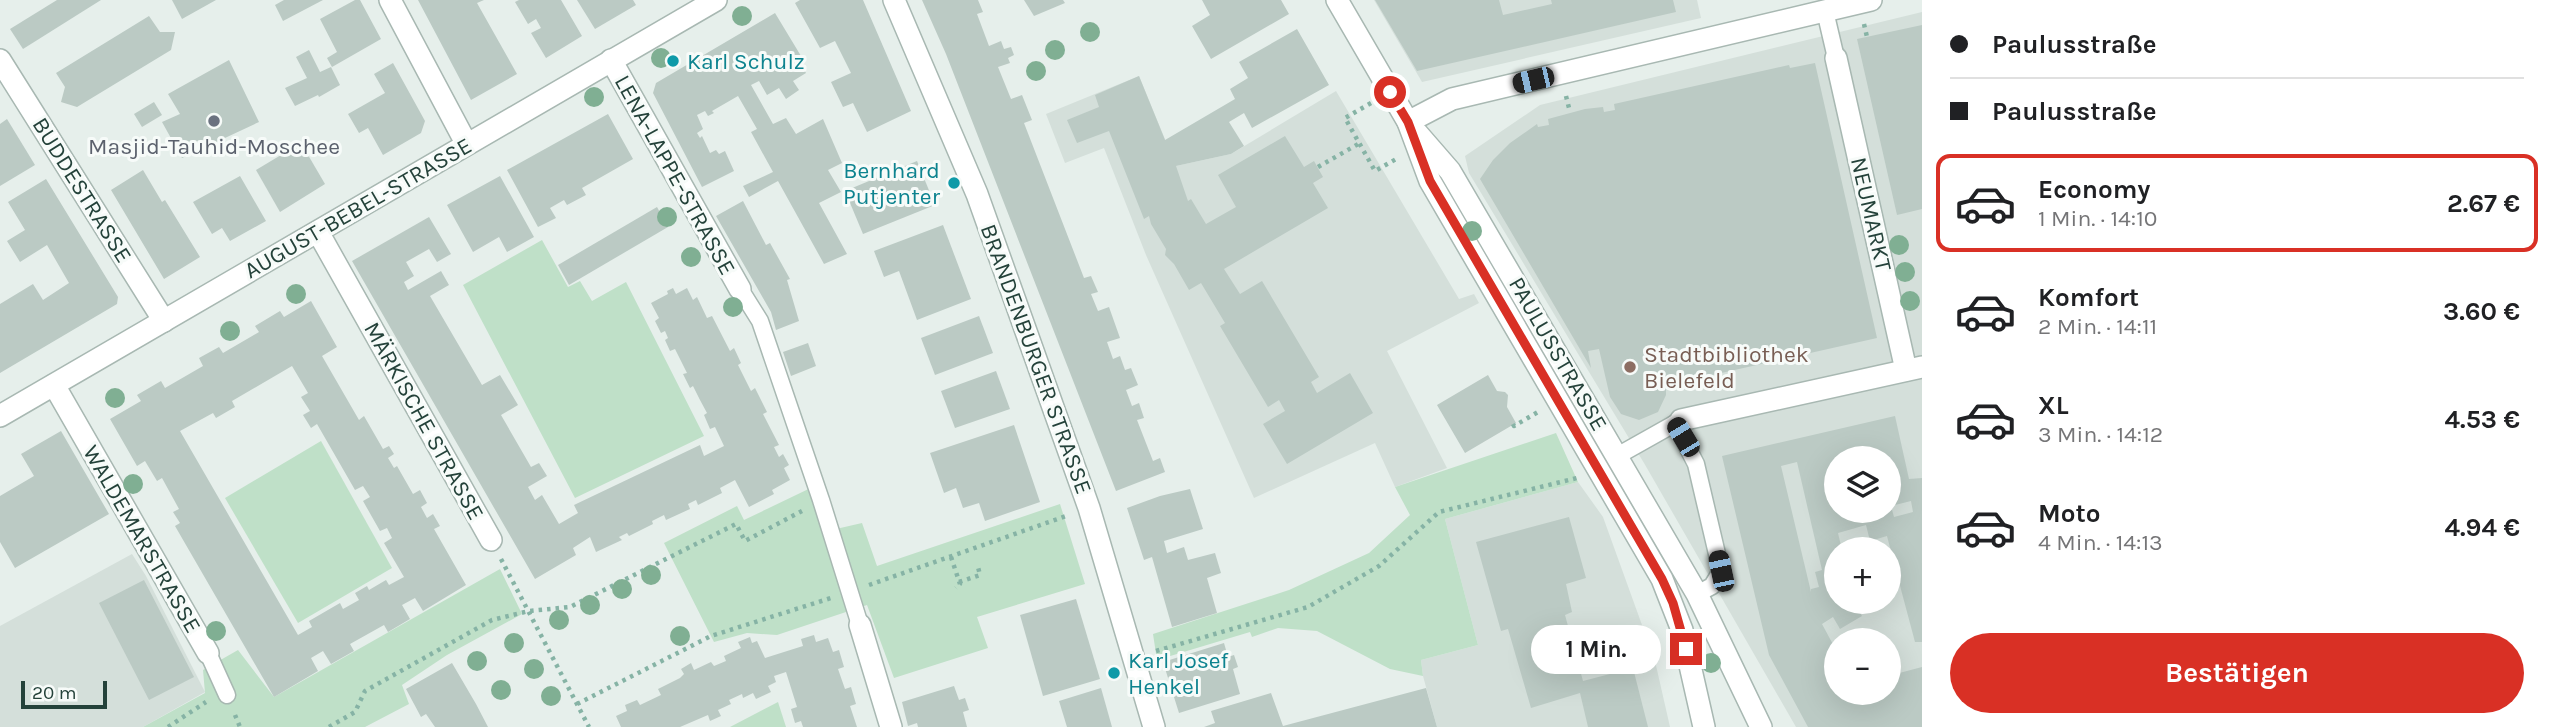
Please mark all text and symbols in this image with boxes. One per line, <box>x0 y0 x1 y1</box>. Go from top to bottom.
text: Paulusstraße <box>1992 29 2157 60</box>
place label: Karl Schulz <box>687 48 805 75</box>
marker: Karl Schulz <box>665 53 681 69</box>
car <box>1511 65 1556 95</box>
street label: LENA-LAPPE-STRASSE <box>609 70 741 280</box>
route start <box>1374 76 1406 108</box>
text: Paulusstraße <box>1992 96 2157 127</box>
street label: BUDDESTRASSE <box>27 112 137 268</box>
marker: Masjid-Tauhid-Moschee <box>206 113 222 129</box>
street label: AUGUST-BEBEL-STRASSE <box>239 132 477 284</box>
place label: Masjid-Tauhid-Moschee <box>88 133 340 160</box>
street label: NEUMARKT <box>1845 154 1897 274</box>
place label: Bernhard Putjenter <box>843 157 941 210</box>
icon: car <box>1954 172 2017 235</box>
text: Economy <box>2038 174 2150 205</box>
marker: Bernhard Putjenter <box>946 175 962 191</box>
text: 2.67 € <box>2447 188 2520 219</box>
text: 1 Min. · 14:10 <box>2038 205 2157 232</box>
street label: BRANDENBURGER STRASSE <box>975 220 1097 498</box>
street label: PAULUSSTRASSE <box>1503 272 1613 436</box>
icon: car <box>1954 280 2017 343</box>
text: Komfort <box>2038 282 2139 313</box>
text: 3.60 € <box>2443 296 2520 327</box>
text: 2 Min. · 14:11 <box>2038 313 2157 340</box>
street label: MÄRKISCHE STRASSE <box>358 317 490 525</box>
place label: Stadtbibliothek Bielefeld <box>1644 341 1809 394</box>
marker: Stadtbibliothek Bielefeld <box>1622 359 1638 375</box>
icon: car <box>1954 388 2017 451</box>
text: XL <box>2038 390 2069 421</box>
text: 4.53 € <box>2445 404 2520 435</box>
car <box>1664 414 1703 460</box>
text: 3 Min. · 14:12 <box>2038 421 2163 448</box>
street label: WALDEMARSTRASSE <box>77 440 207 638</box>
map controls <box>1824 446 1901 705</box>
button: layers <box>1824 446 1901 523</box>
icon: car <box>1954 496 2017 559</box>
text: Moto <box>2038 498 2100 529</box>
text: 4.94 € <box>2445 512 2520 543</box>
text: 4 Min. · 14:13 <box>2038 529 2163 556</box>
button: + <box>1824 537 1901 614</box>
car <box>1707 548 1736 594</box>
callout: 1 Min. <box>1532 624 1662 674</box>
button: − <box>1824 628 1901 705</box>
route end <box>1670 633 1702 665</box>
button: Bestätigen <box>1950 633 2524 713</box>
text: 1 Min. <box>1566 636 1626 663</box>
place label: Karl Josef Henkel <box>1128 647 1229 700</box>
marker: Karl Josef Henkel <box>1106 665 1122 681</box>
scale bar <box>21 678 107 710</box>
text: 20 m <box>32 682 77 704</box>

